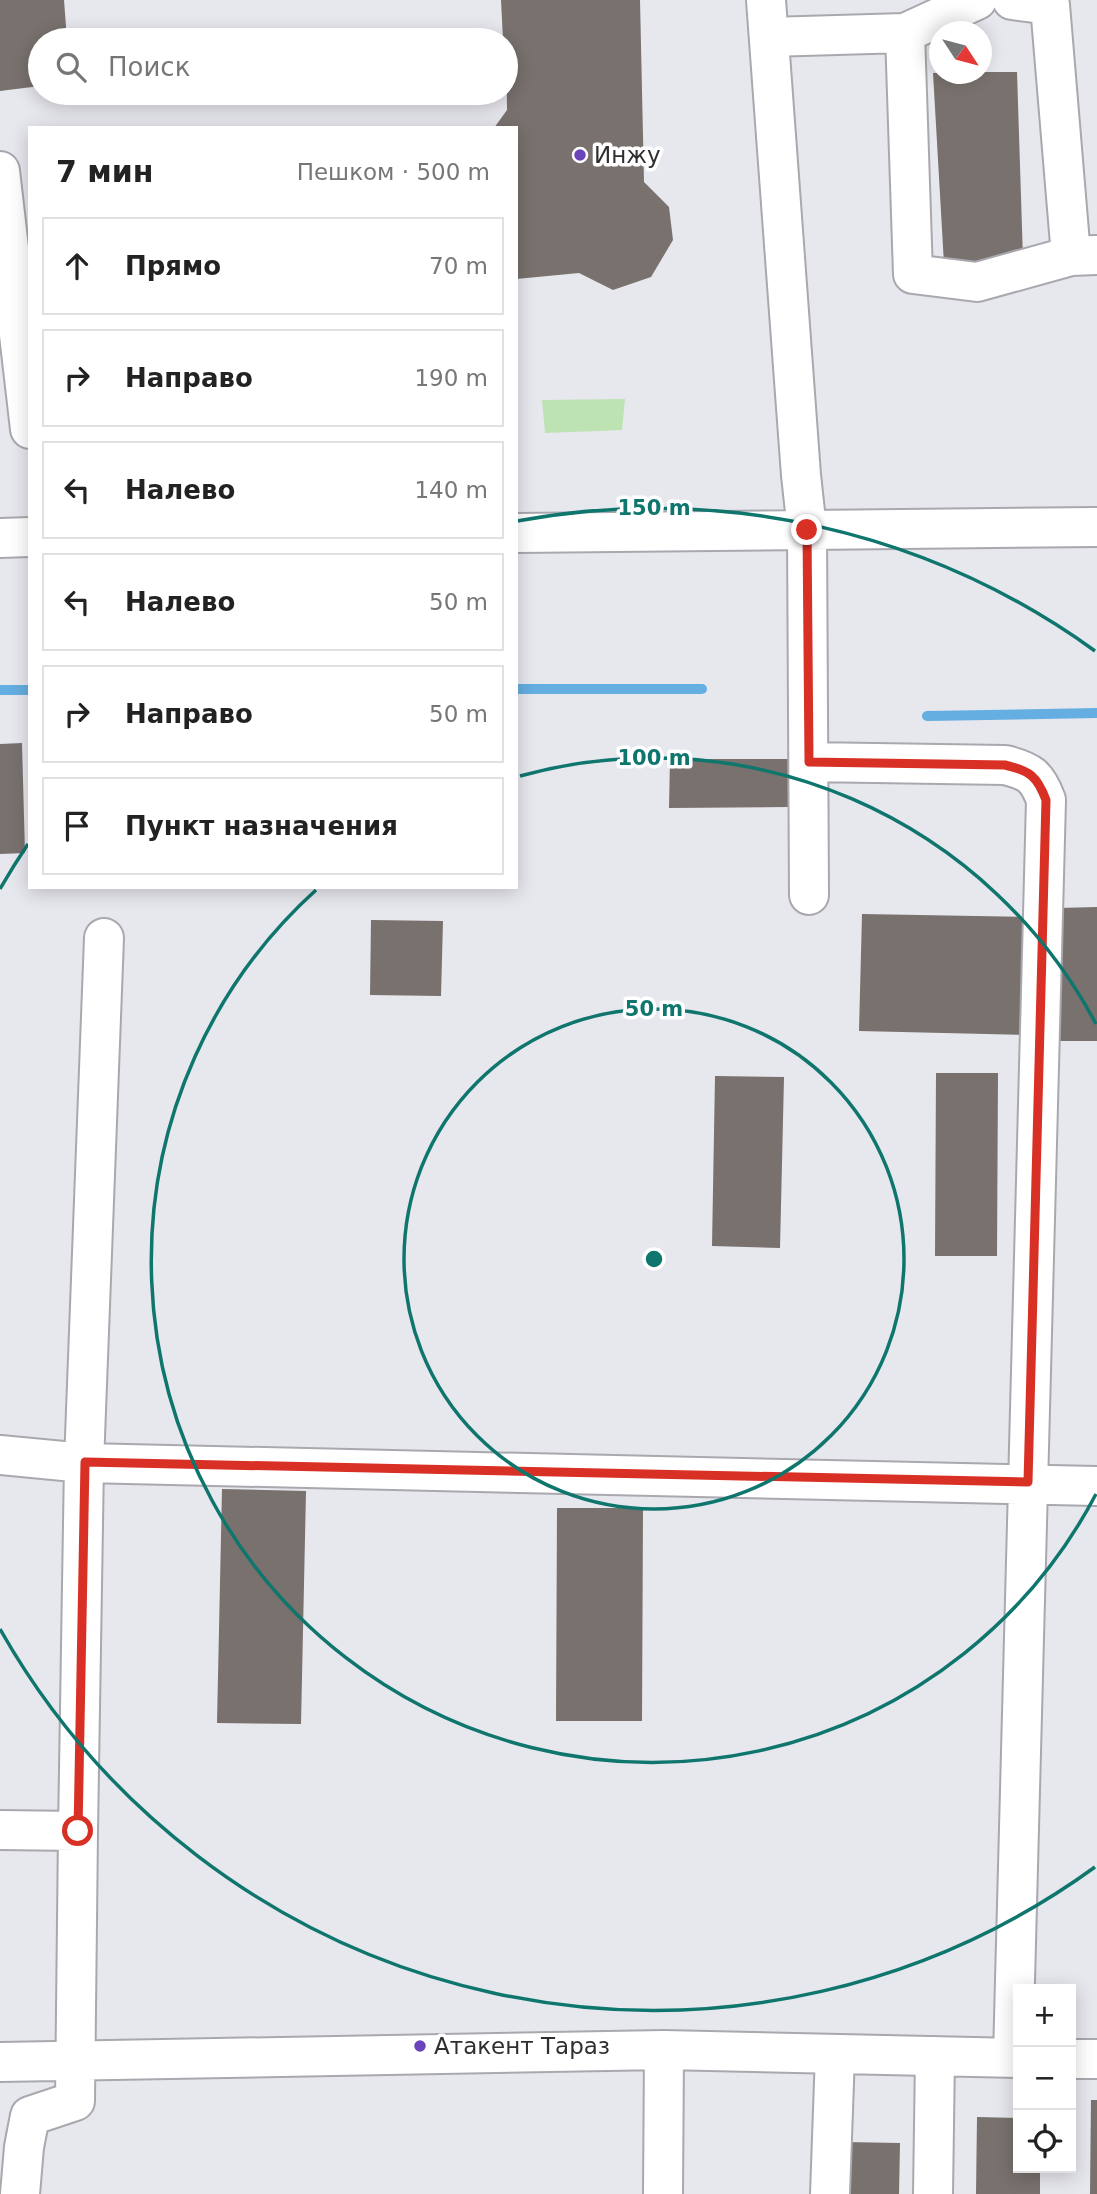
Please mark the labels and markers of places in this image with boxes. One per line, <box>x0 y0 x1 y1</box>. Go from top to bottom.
place label: Инжу <box>594 142 661 168</box>
marker: Инжу <box>572 147 588 163</box>
centre of rings <box>642 1247 666 1271</box>
place label: Атакент Тараз <box>434 2033 610 2059</box>
marker: Атакент Тараз <box>412 2038 428 2054</box>

